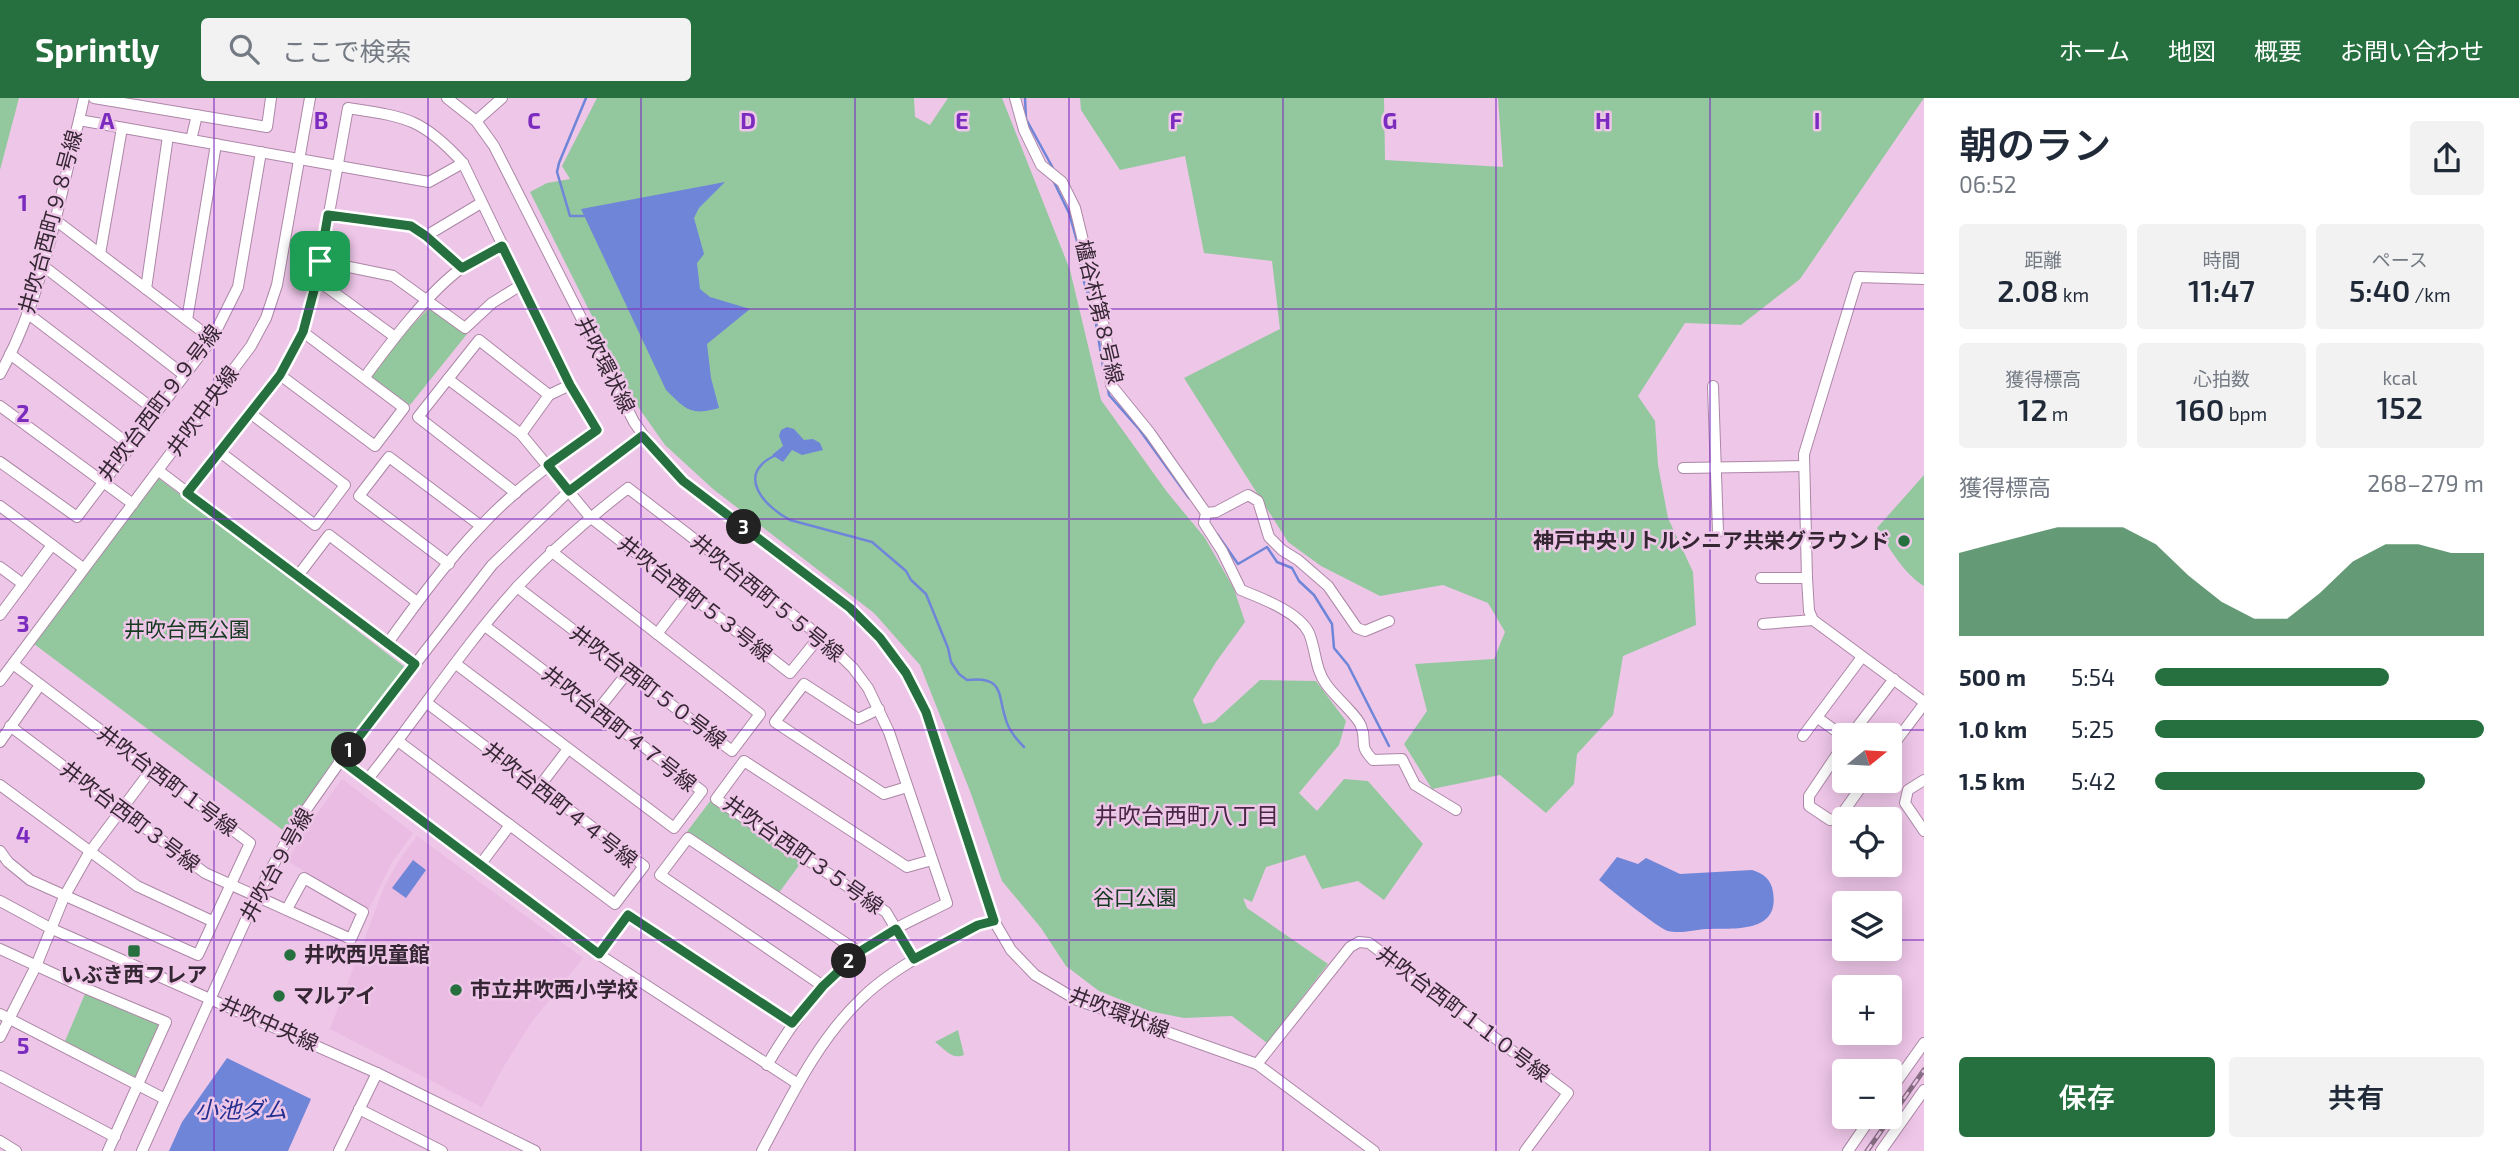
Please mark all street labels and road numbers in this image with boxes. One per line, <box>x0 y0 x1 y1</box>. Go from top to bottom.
street label: 井吹台西町９８号線 <box>13 127 86 316</box>
street label: 櫨谷村第８号線 <box>1072 237 1129 386</box>
street label: 井吹環状線 <box>571 312 641 417</box>
street label: 井吹台西町９９号線 <box>92 319 226 485</box>
street label: 井吹中央線 <box>161 360 243 460</box>
street label: 井吹台西町５５号線 <box>687 528 849 666</box>
street label: 井吹台西町５３号線 <box>614 530 778 666</box>
street label: 井吹台西町５０号線 <box>566 619 732 753</box>
street label: 井吹台西町４７号線 <box>538 660 702 796</box>
street label: 井吹台西町１号線 <box>93 719 243 840</box>
street label: 井吹台西町４４号線 <box>479 736 643 872</box>
street label: 井吹台西町３号線 <box>56 755 206 876</box>
street label: 井吹台西町３５号線 <box>719 789 888 918</box>
street label: 井吹台９号線 <box>234 803 317 925</box>
street label: 井吹台西町１１０号線 <box>1373 940 1555 1086</box>
street label: 井吹環状線 <box>1066 981 1173 1042</box>
street label: 井吹中央線 <box>217 990 323 1055</box>

